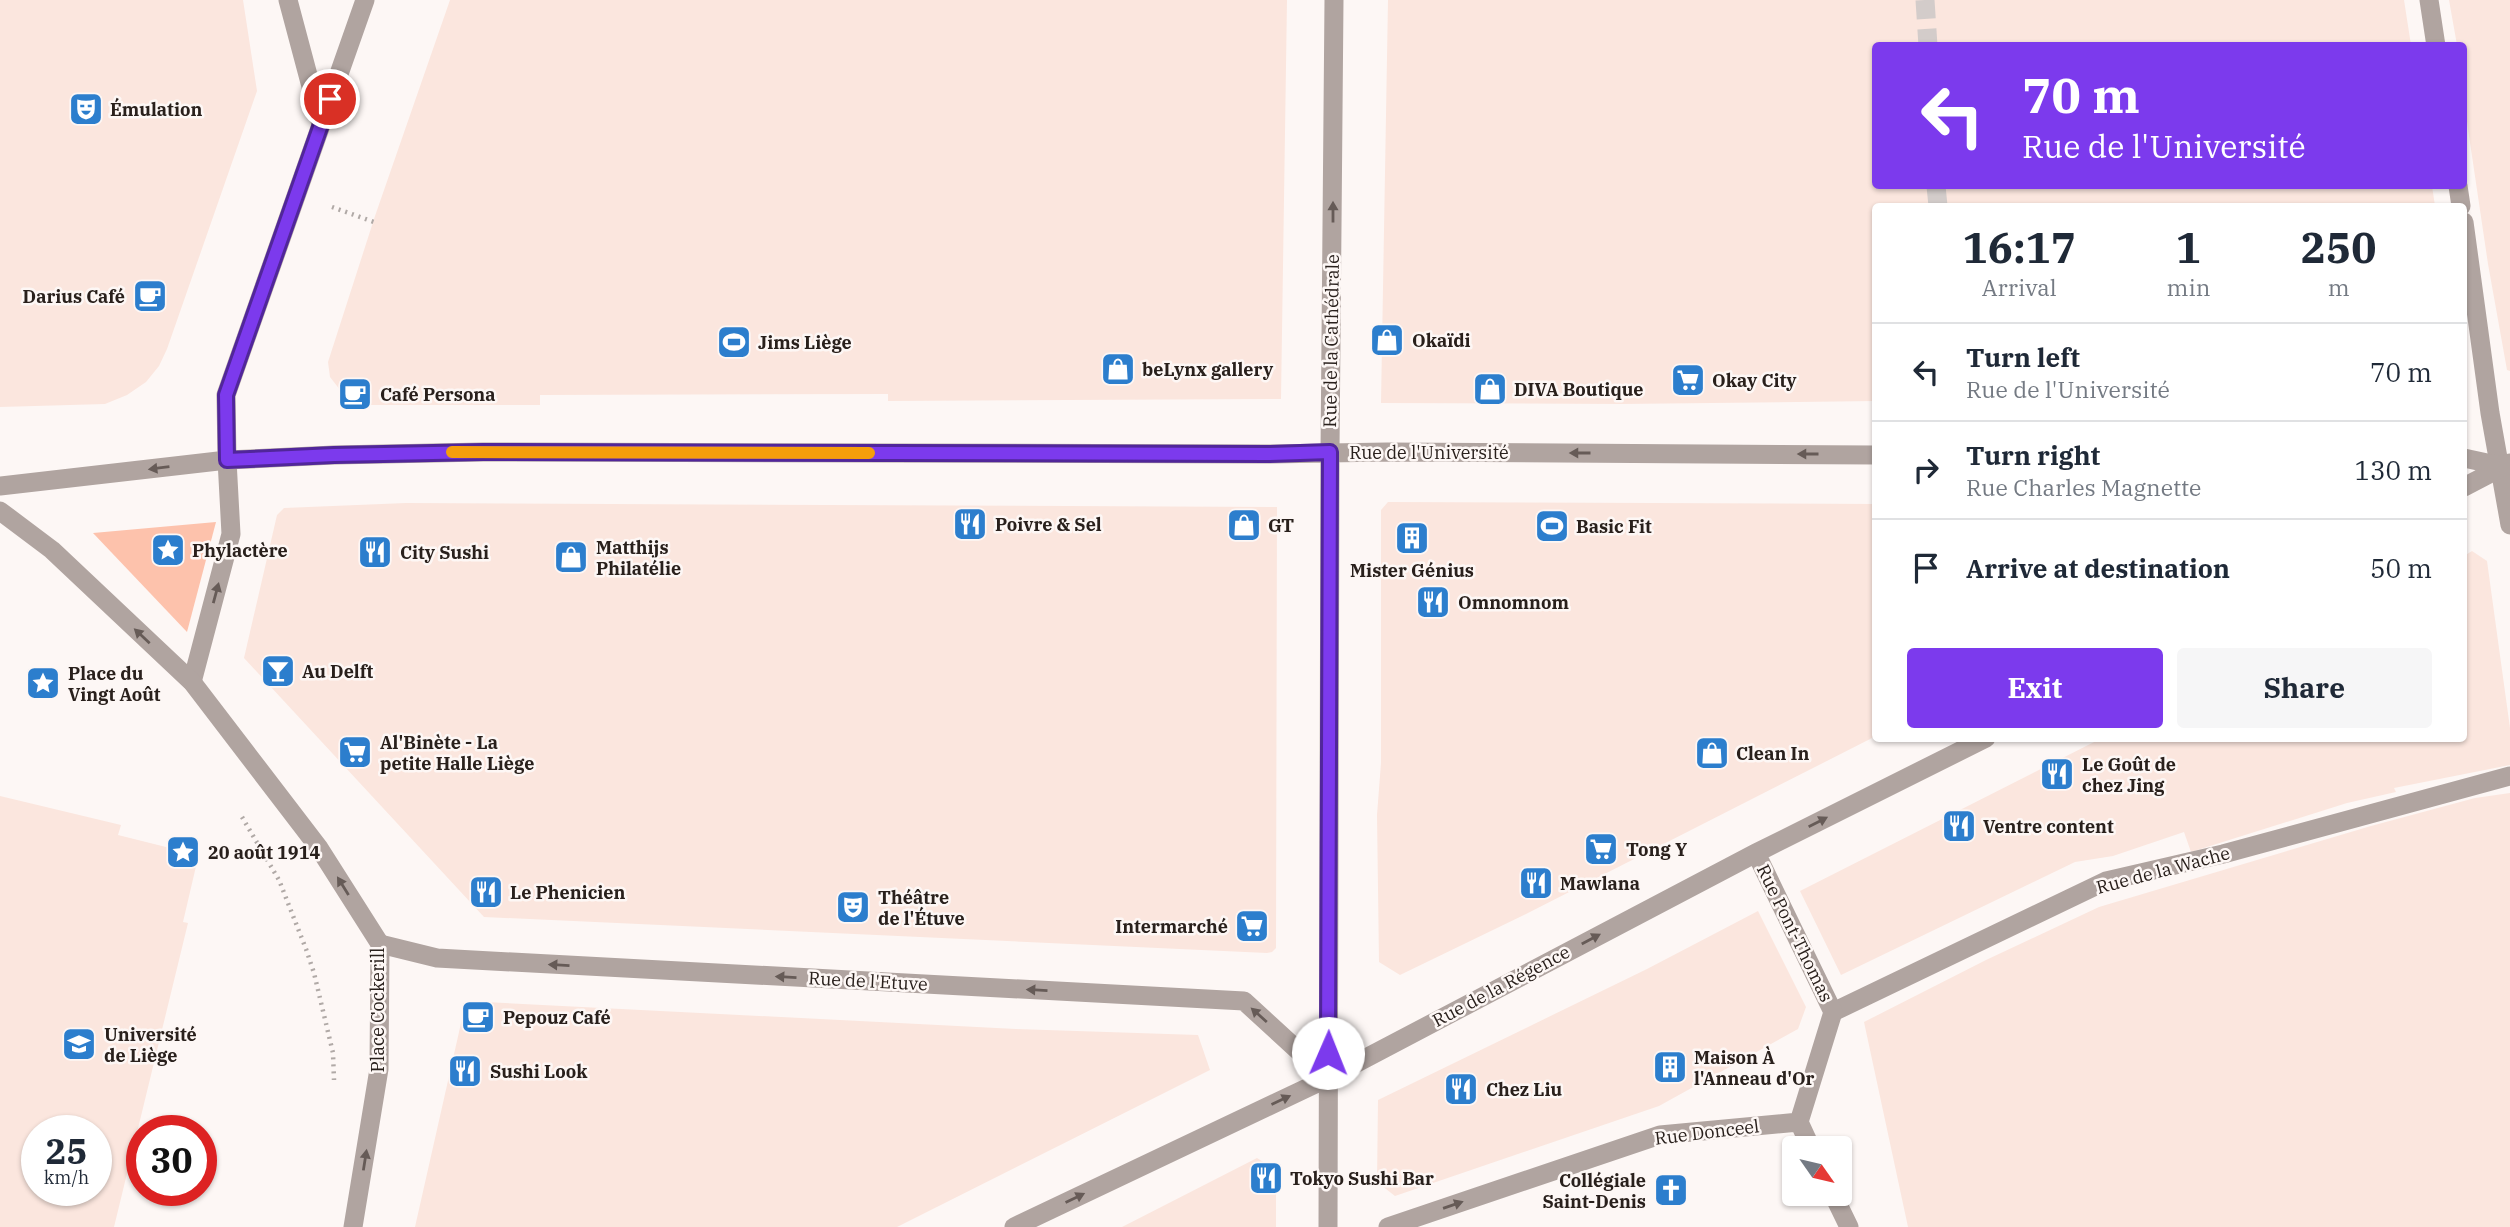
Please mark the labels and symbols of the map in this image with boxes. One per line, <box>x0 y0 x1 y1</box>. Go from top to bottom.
pin <box>300 69 360 129</box>
theatre icon: Émulation <box>67 90 105 128</box>
place label: Émulation <box>110 97 203 121</box>
one-way arrow <box>1327 201 1339 223</box>
street label: Rue de la Cathédrale <box>1318 254 1344 428</box>
cafe icon: Darius Café <box>131 277 169 315</box>
place label: Darius Café <box>23 285 125 308</box>
shop icon: Okaïdi <box>1368 321 1406 359</box>
sports icon: Jims Liège <box>715 323 753 361</box>
place label: Okaïdi <box>1412 329 1471 352</box>
place label: Jims Liège <box>758 331 852 354</box>
shop icon: beLynx gallery <box>1099 350 1137 388</box>
place label: beLynx gallery <box>1142 358 1274 381</box>
supermarket icon: Okay City <box>1669 361 1707 399</box>
place label: Okay City <box>1712 369 1797 392</box>
shop icon: DIVA Boutique <box>1471 370 1509 408</box>
cafe icon: Café Persona <box>336 375 374 413</box>
place label: DIVA Boutique <box>1514 378 1644 401</box>
place label: Café Persona <box>380 383 496 406</box>
street label: Rue de l'Université <box>1349 441 1509 464</box>
one-way arrow <box>1569 447 1591 459</box>
one-way arrow <box>1797 448 1819 460</box>
one-way arrow <box>148 463 170 474</box>
restaurant icon: Poivre & Sel <box>951 505 989 543</box>
shop icon: GT <box>1225 506 1263 544</box>
sports icon: Basic Fit <box>1533 507 1571 545</box>
place label: Poivre & Sel <box>995 513 1102 536</box>
place label: GT <box>1268 514 1294 537</box>
place label: Basic Fit <box>1576 515 1652 538</box>
building icon: Mister Génius <box>1393 519 1431 557</box>
place icon: Phylactère <box>149 531 187 569</box>
restaurant icon: City Sushi <box>356 533 394 571</box>
place label: Matthijs Philatélie <box>596 536 681 580</box>
shop icon: Matthijs Philatélie <box>552 538 590 576</box>
place label: Phylactère <box>192 539 288 562</box>
place label: City Sushi <box>400 541 489 564</box>
place label: Mister Génius <box>1350 559 1474 582</box>
one-way arrow <box>211 582 222 604</box>
restaurant icon: Omnomnom <box>1414 583 1452 621</box>
place label: Omnomnom <box>1458 591 1569 614</box>
one-way arrow <box>134 627 151 644</box>
bar icon: Au Delft <box>259 652 297 690</box>
place label: Au Delft <box>302 660 374 683</box>
place label: Place du Vingt Août <box>68 662 161 706</box>
place icon: Place du Vingt Août <box>24 664 62 702</box>
place label: Al'Binète - La petite Halle Liège <box>380 731 534 775</box>
supermarket icon: Al'Binète - La petite Halle Liège <box>336 733 374 771</box>
shop icon: Clean In <box>1693 734 1731 772</box>
place label: Clean In <box>1736 742 1809 765</box>
place label: Le Goût de chez Jing <box>2082 753 2176 797</box>
restaurant icon: Le Goût de chez Jing <box>2038 755 2076 793</box>
restaurant icon: Ventre content <box>1940 807 1978 845</box>
place label: Ventre content <box>1983 815 2114 838</box>
one-way arrow <box>1808 817 1828 829</box>
supermarket icon: Tong Y <box>1582 830 1620 868</box>
place icon: 20 août 1914 <box>164 833 202 871</box>
place label: Tong Y <box>1626 838 1687 861</box>
place label: 20 août 1914 <box>208 841 320 864</box>
street label: Rue de la Wache <box>2094 841 2232 899</box>
street label: Rue Pont-Thomas <box>1752 860 1838 1006</box>
restaurant icon: Mawlana <box>1517 864 1555 902</box>
place label: Mawlana <box>1560 872 1640 895</box>
restaurant icon: Le Phenicien <box>467 873 505 911</box>
one-way arrow <box>337 877 350 896</box>
place label: Le Phenicien <box>510 881 625 904</box>
place label: Théâtre de l'Étuve <box>878 886 965 930</box>
theatre icon: Théâtre de l'Étuve <box>834 888 872 926</box>
supermarket icon: Intermarché <box>1233 907 1271 945</box>
place label: Intermarché <box>1115 915 1228 938</box>
one-way arrow <box>1582 933 1601 945</box>
street label: Rue de la Régence <box>1428 940 1574 1032</box>
street label: Place Cockerill <box>366 948 389 1072</box>
one-way arrow <box>547 959 569 970</box>
street label: Rue de l'Etuve <box>808 966 928 996</box>
one-way arrow <box>774 971 796 982</box>
one-way arrow <box>1026 985 1048 996</box>
cafe icon: Pepouz Café <box>459 998 497 1036</box>
place label: Pepouz Café <box>503 1006 611 1029</box>
one-way arrow <box>1251 1008 1268 1024</box>
position arrow <box>1291 1016 1365 1090</box>
place label: Université de Liège <box>104 1023 197 1067</box>
school or university icon: Université de Liège <box>60 1025 98 1063</box>
place label: Maison À l'Anneau d'Or <box>1694 1045 1815 1090</box>
building icon: Maison À l'Anneau d'Or <box>1651 1048 1689 1086</box>
restaurant icon: Sushi Look <box>446 1052 484 1090</box>
place label: Sushi Look <box>490 1060 588 1083</box>
restaurant icon: Chez Liu <box>1442 1070 1480 1108</box>
place label: Chez Liu <box>1486 1078 1562 1101</box>
one-way arrow <box>1271 1094 1291 1106</box>
street label: Rue Donceel <box>1653 1114 1761 1150</box>
speed limit sign: 30 <box>126 1115 217 1206</box>
north arrow <box>1782 1136 1852 1206</box>
one-way arrow <box>360 1149 371 1171</box>
restaurant icon: Tokyo Sushi Bar <box>1247 1159 1285 1197</box>
place label: Tokyo Sushi Bar <box>1290 1167 1434 1190</box>
place label: Collégiale Saint-Denis <box>1542 1169 1646 1213</box>
church icon: Collégiale Saint-Denis <box>1652 1171 1690 1209</box>
one-way arrow <box>1065 1192 1085 1203</box>
one-way arrow <box>1443 1199 1464 1210</box>

